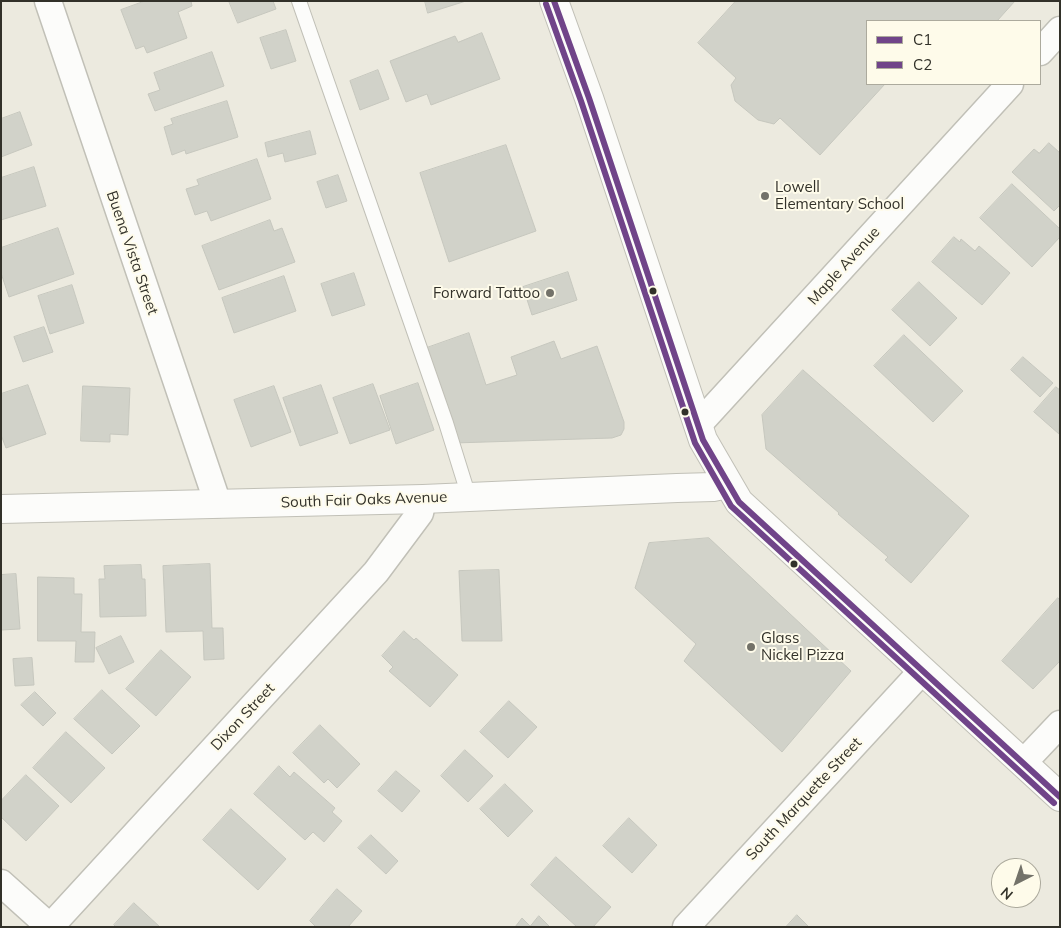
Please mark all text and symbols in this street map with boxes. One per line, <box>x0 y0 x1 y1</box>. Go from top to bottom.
legend <box>866 20 1041 85</box>
text: C1 <box>913 30 932 49</box>
text: C2 <box>913 55 932 74</box>
place label: Lowell Elementary School <box>775 178 904 213</box>
street label: Buena Vista Street <box>102 189 162 317</box>
marker: Lowell Elementary School <box>759 190 771 202</box>
street label: Maple Avenue <box>804 223 884 309</box>
place label: Forward Tattoo <box>433 284 540 302</box>
unlabelled marker <box>648 286 658 296</box>
marker: Forward Tattoo <box>544 287 556 299</box>
unlabelled marker <box>680 407 690 417</box>
street label: South Fair Oaks Avenue <box>281 488 447 512</box>
unlabelled marker <box>789 559 799 569</box>
place label: Glass Nickel Pizza <box>761 629 844 664</box>
marker: Glass Nickel Pizza <box>745 641 757 653</box>
street label: Dixon Street <box>207 680 279 754</box>
street label: South Marquette Street <box>742 734 866 864</box>
north arrow <box>991 858 1041 908</box>
text: N <box>997 883 1017 904</box>

